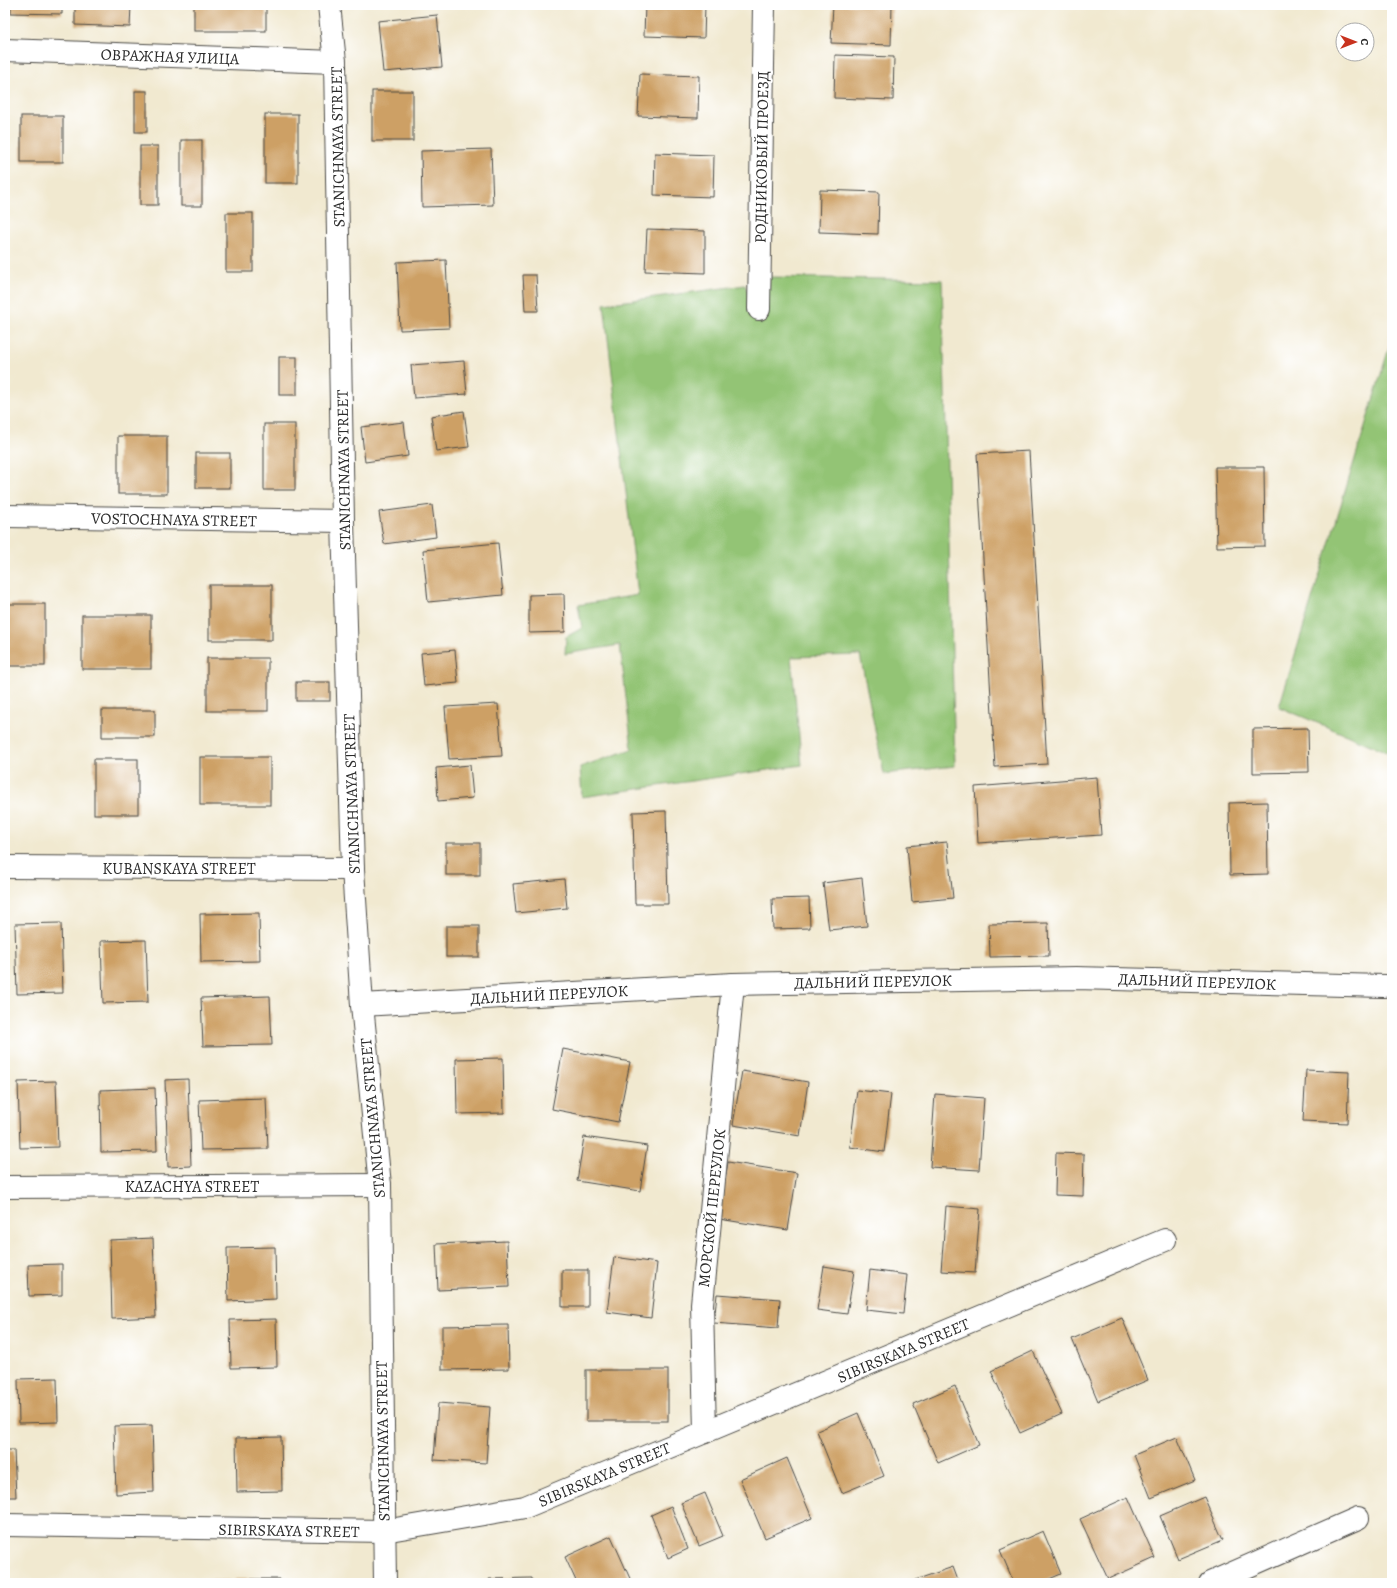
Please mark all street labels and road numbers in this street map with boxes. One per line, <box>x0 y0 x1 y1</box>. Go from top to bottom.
street label: ОВРАЖНАЯ УЛИЦА <box>100 44 240 70</box>
street label: STANICHNAYA STREET <box>326 66 350 228</box>
street label: РОДНИКОВЫЙ ПРОЕЗД <box>749 71 775 243</box>
street label: STANICHNAYA STREET <box>332 389 356 551</box>
street label: VOSTOCHNAYA STREET <box>90 508 257 532</box>
street label: STANICHNAYA STREET <box>338 713 366 875</box>
street label: KUBANSKAYA STREET <box>102 858 256 880</box>
street label: ДАЛЬНИЙ ПЕРЕУЛОК <box>1118 968 1277 996</box>
street label: ДАЛЬНИЙ ПЕРЕУЛОК <box>794 970 953 994</box>
street label: ДАЛЬНИЙ ПЕРЕУЛОК <box>470 980 629 1010</box>
street label: STANICHNAYA STREET <box>355 1037 391 1199</box>
street label: МОРСКОЙ ПЕРЕУЛОК <box>693 1127 731 1288</box>
street label: KAZACHYA STREET <box>125 1176 260 1198</box>
street label: SIBIRSKAYA STREET <box>834 1313 973 1389</box>
street label: STANICHNAYA STREET <box>371 1360 395 1522</box>
street label: SIBIRSKAYA STREET <box>535 1437 674 1513</box>
street label: SIBIRSKAYA STREET <box>218 1519 360 1543</box>

